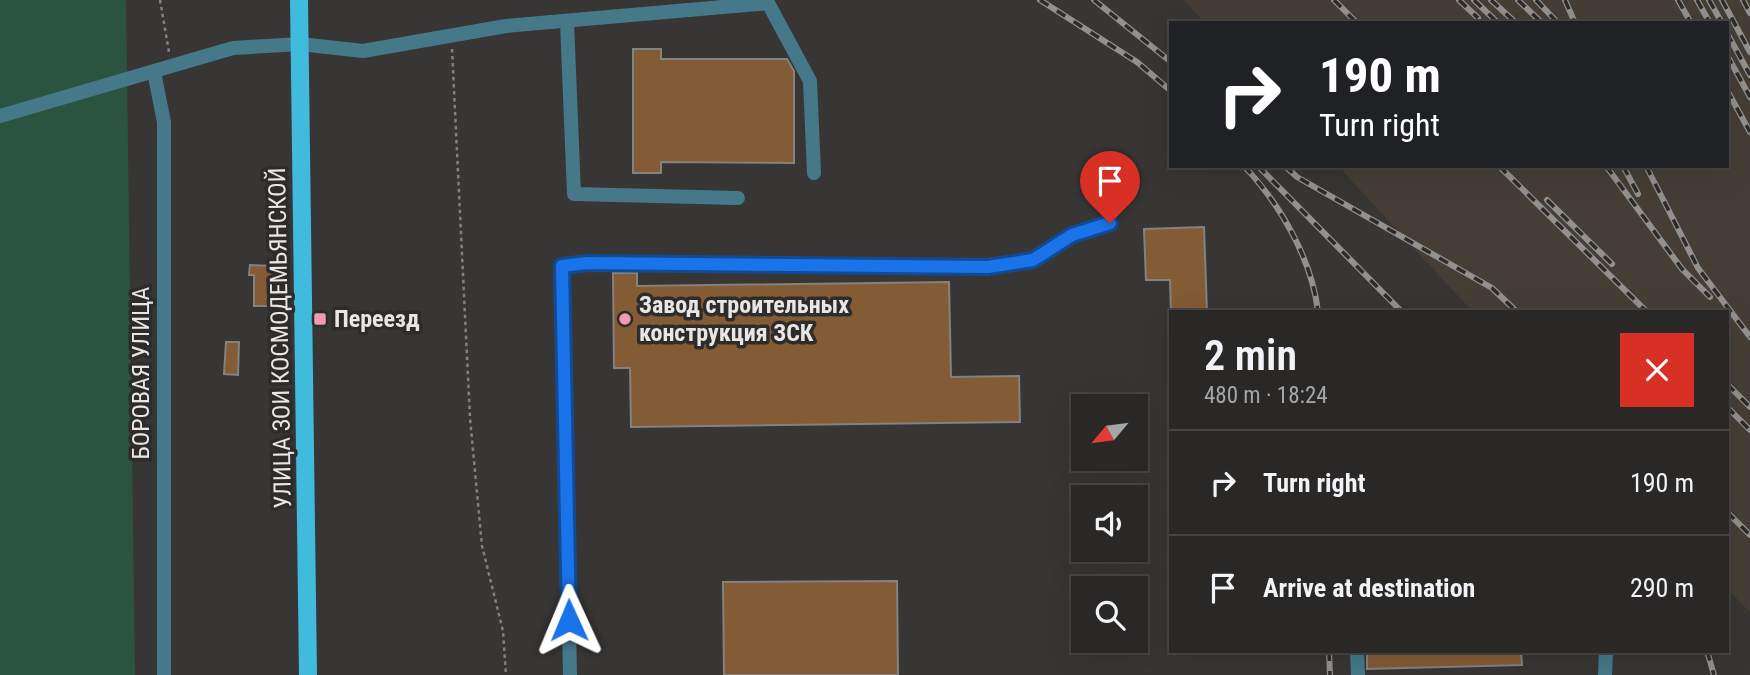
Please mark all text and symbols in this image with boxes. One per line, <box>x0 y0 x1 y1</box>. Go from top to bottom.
text: 190 m <box>1319 47 1441 104</box>
icon: right <box>1204 49 1295 140</box>
text: Turn right <box>1319 106 1440 144</box>
pin <box>1080 151 1140 223</box>
icon: arrive <box>1091 162 1129 200</box>
street label: УЛИЦА ЗОИ КОСМОДЕМЬЯНСКОЙ <box>263 167 297 509</box>
street label: БОРОВАЯ УЛИЦА <box>127 286 155 459</box>
place label: Завод строительных конструкция ЗСК <box>639 291 849 347</box>
place label: Переезд <box>334 305 420 333</box>
marker: Переезд <box>312 311 328 327</box>
marker: Завод строительных конструкция ЗСК <box>617 311 633 327</box>
text: 2 min <box>1204 331 1297 380</box>
button: close <box>1620 333 1694 407</box>
text: 480 m · 18:24 <box>1204 382 1328 409</box>
north arrow <box>1071 394 1148 471</box>
map controls <box>1071 394 1148 653</box>
icon: right <box>1204 464 1242 502</box>
text: Turn right <box>1263 468 1365 498</box>
text: 190 m <box>1630 468 1694 498</box>
button: sound <box>1071 485 1148 562</box>
icon: arrive <box>1204 569 1242 607</box>
text: Arrive at destination <box>1263 573 1475 603</box>
text: 290 m <box>1630 573 1694 603</box>
button: search <box>1071 576 1148 653</box>
position arrow <box>532 583 606 657</box>

